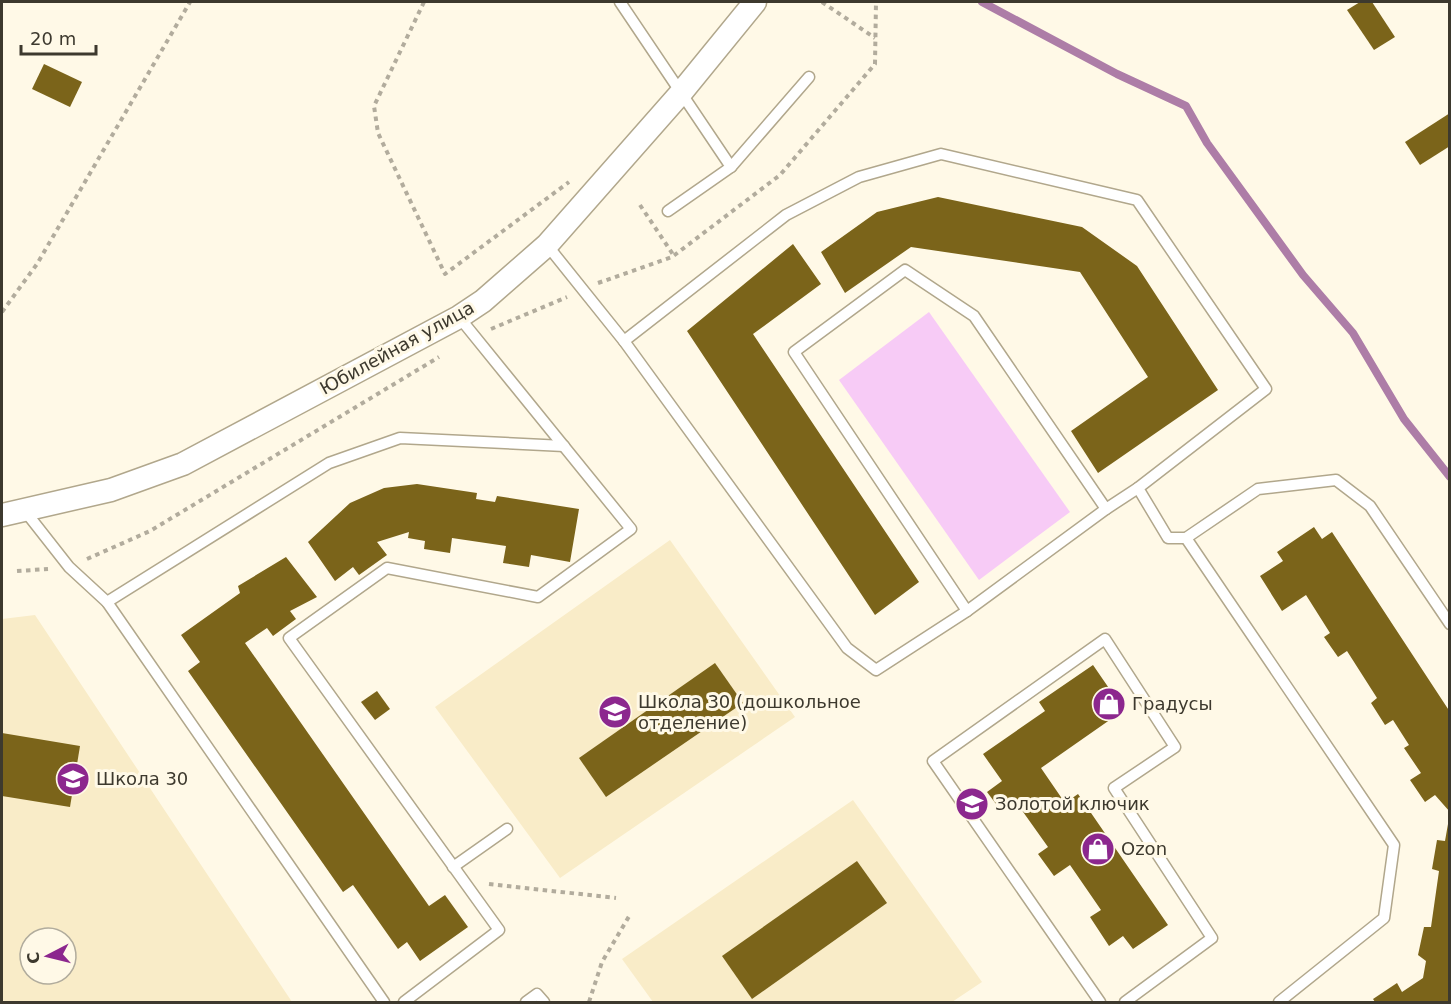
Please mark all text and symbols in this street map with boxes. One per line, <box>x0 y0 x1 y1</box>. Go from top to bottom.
scale bar <box>21 18 96 56</box>
text: 20 m <box>30 28 76 49</box>
street label: Юбилейная улица <box>316 296 478 399</box>
shop icon: Градусы <box>1091 686 1127 722</box>
place label: Школа 30 (дошкольное отделение) <box>638 691 861 733</box>
place label: Градусы <box>1132 693 1213 714</box>
school or university icon: Школа 30 (дошкольное отделение) <box>597 694 633 730</box>
school or university icon: Школа 30 <box>55 761 91 797</box>
place label: Школа 30 <box>96 768 188 789</box>
school or university icon: Золотой ключик <box>954 786 990 822</box>
place label: Золотой ключик <box>995 793 1150 814</box>
shop icon: Ozon <box>1080 831 1116 867</box>
place label: Ozon <box>1121 838 1167 859</box>
north arrow <box>18 926 78 986</box>
text: С <box>23 951 44 965</box>

